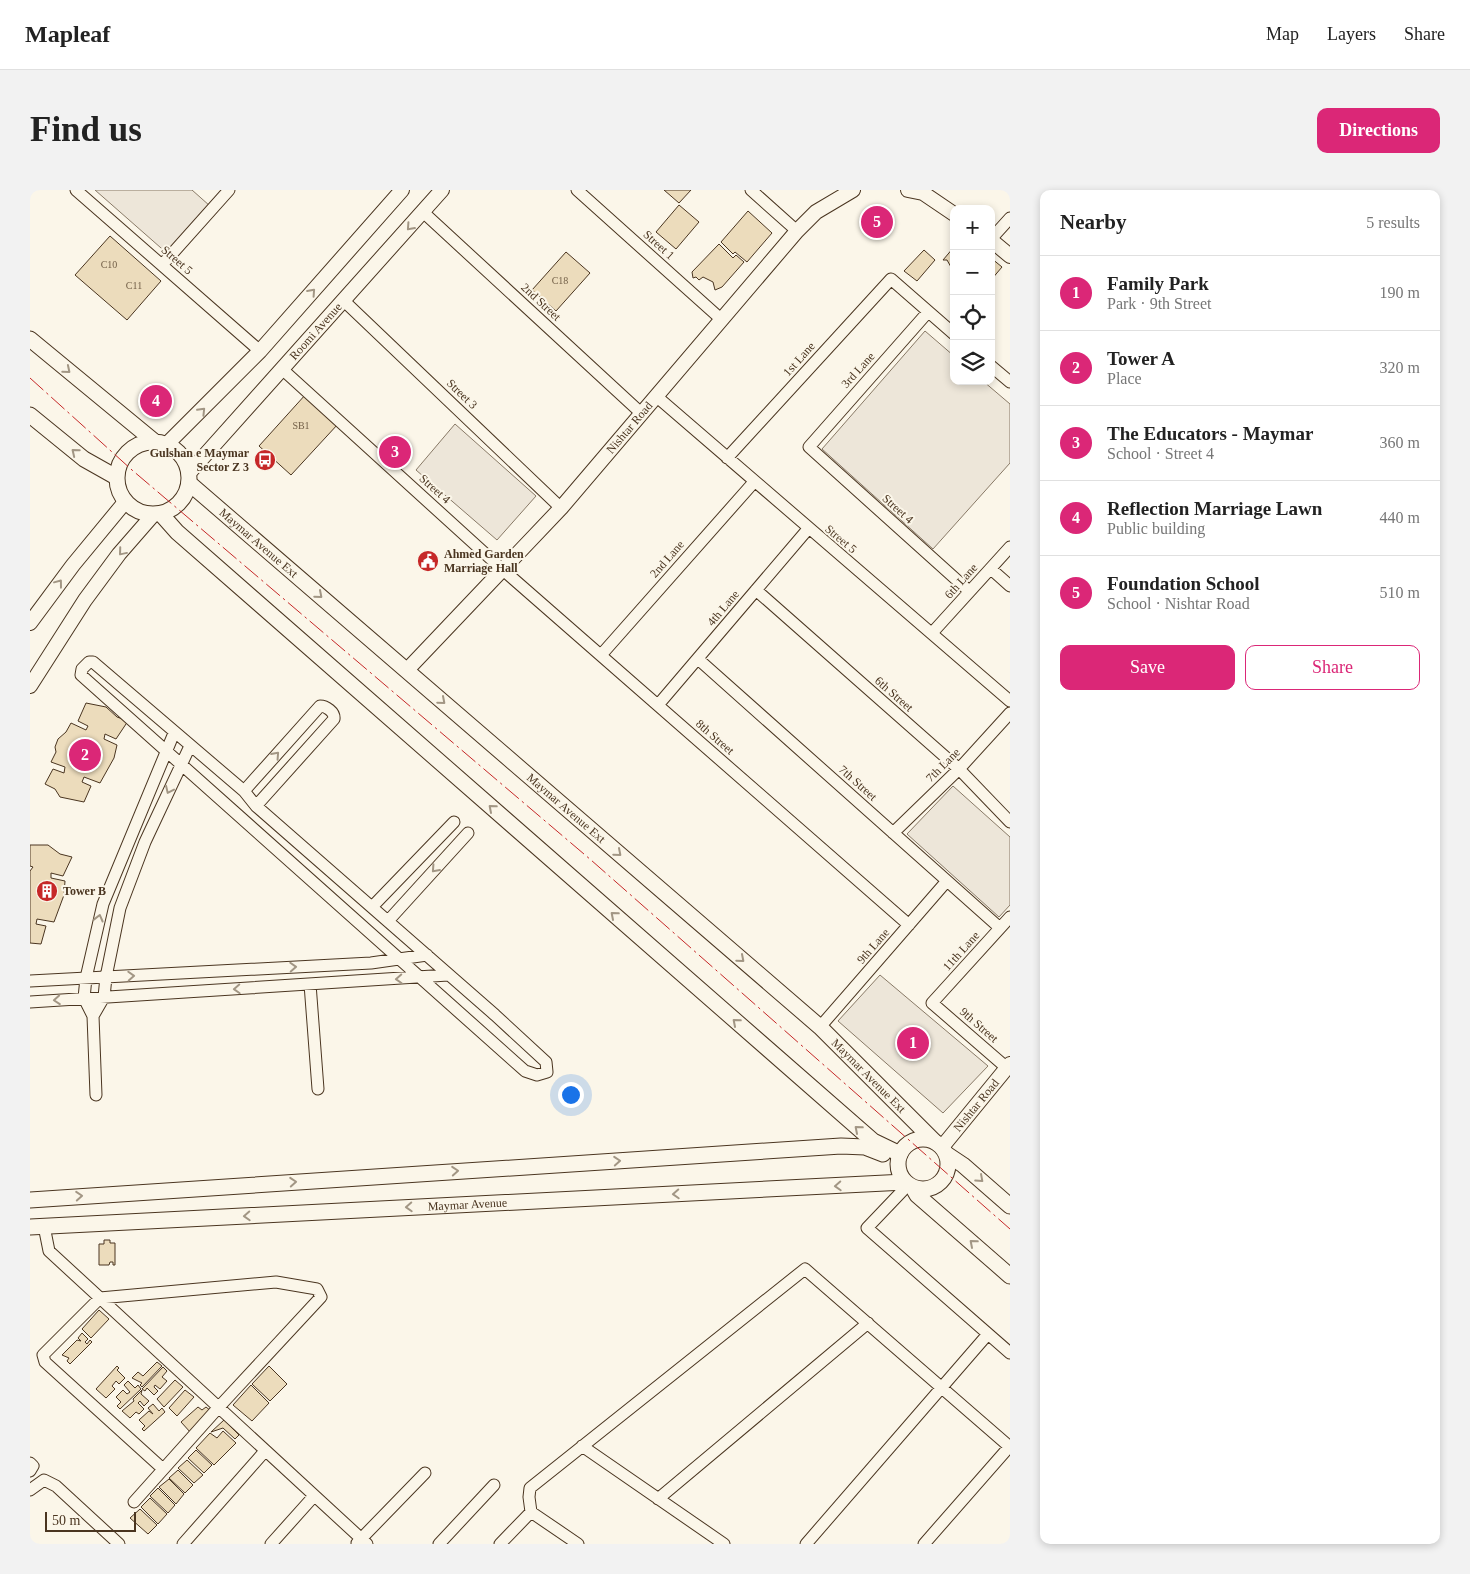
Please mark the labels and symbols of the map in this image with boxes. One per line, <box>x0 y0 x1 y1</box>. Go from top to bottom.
pin: 5 <box>861 203 893 241</box>
one-way arrow <box>407 221 416 230</box>
street label: Street 1 <box>641 227 677 263</box>
street label: Street 5 <box>158 243 196 277</box>
house number: C10 <box>101 259 117 270</box>
house number: C18 <box>552 275 568 286</box>
house number: C11 <box>126 280 142 291</box>
street label: 2nd Street <box>518 280 564 324</box>
one-way arrow <box>307 288 316 297</box>
street label: Roomi Avenue <box>287 300 345 363</box>
street label: 1st Lane <box>780 339 818 379</box>
street label: 3rd Lane <box>838 349 878 391</box>
one-way arrow <box>62 365 71 374</box>
street label: Street 3 <box>444 376 480 412</box>
pin: 4 <box>140 382 172 420</box>
street label: Nishtar Road <box>603 399 655 456</box>
one-way arrow <box>196 407 205 416</box>
house number: SB1 <box>292 420 310 431</box>
pin: 3 <box>379 433 411 471</box>
place label: Gulshan e Maymar Sector Z 3 <box>150 446 250 474</box>
one-way arrow <box>71 448 80 457</box>
bus stop icon: Gulshan e Maymar Sector Z 3 <box>253 448 277 472</box>
street label: Street 4 <box>417 471 453 507</box>
street label: Street 4 <box>880 491 916 527</box>
street label: Maymar Avenue Ext <box>217 505 301 581</box>
street label: Street 5 <box>822 522 860 556</box>
street label: 2nd Lane <box>647 537 687 581</box>
one-way arrow <box>118 546 127 555</box>
place label: Ahmed Garden Marriage Hall <box>444 547 524 575</box>
public building icon: Ahmed Garden Marriage Hall <box>416 549 440 573</box>
street label: 6th Lane <box>942 561 980 601</box>
one-way arrow <box>53 580 61 589</box>
street label: 4th Lane <box>704 587 742 629</box>
one-way arrow <box>314 589 323 598</box>
street label: 6th Street <box>872 674 917 715</box>
one-way arrow <box>437 695 446 704</box>
street label: 8th Street <box>693 717 738 758</box>
pin: 2 <box>69 736 101 774</box>
street label: 7th Lane <box>923 745 963 785</box>
one-way arrow <box>270 752 279 761</box>
street label: 7th Street <box>836 762 880 804</box>
street label: Maymar Avenue Ext <box>524 771 609 846</box>
one-way arrow <box>165 785 175 794</box>
one-way arrow <box>488 804 497 813</box>
one-way arrow <box>613 847 622 856</box>
one-way arrow <box>432 863 441 872</box>
building icon: Tower B <box>35 879 59 903</box>
place label: Tower B <box>63 884 106 898</box>
one-way arrow <box>611 912 620 921</box>
one-way arrow <box>93 914 104 923</box>
street label: 9th Lane <box>854 925 892 967</box>
street label: 11th Lane <box>940 929 982 973</box>
one-way arrow <box>735 953 744 962</box>
one-way arrow <box>290 962 298 973</box>
one-way arrow <box>127 970 135 981</box>
one-way arrow <box>395 974 403 985</box>
one-way arrow <box>233 983 241 994</box>
one-way arrow <box>53 994 61 1005</box>
street label: 9th Street <box>957 1005 1002 1046</box>
one-way arrow <box>733 1019 742 1028</box>
pin: 1 <box>897 1024 929 1062</box>
street label: Maymar Avenue Ext <box>829 1036 909 1116</box>
street label: Nishtar Road <box>951 1076 1002 1134</box>
your location <box>558 1082 584 1108</box>
one-way arrow <box>855 1126 864 1135</box>
one-way arrow <box>614 1155 622 1166</box>
one-way arrow <box>452 1166 460 1177</box>
one-way arrow <box>974 1173 983 1182</box>
one-way arrow <box>289 1177 297 1188</box>
one-way arrow <box>834 1180 842 1191</box>
one-way arrow <box>672 1188 680 1199</box>
one-way arrow <box>75 1191 83 1202</box>
street label: Maymar Avenue <box>427 1195 507 1214</box>
one-way arrow <box>405 1202 413 1213</box>
one-way arrow <box>242 1210 250 1221</box>
one-way arrow <box>970 1240 979 1249</box>
scale bar <box>45 1509 136 1532</box>

